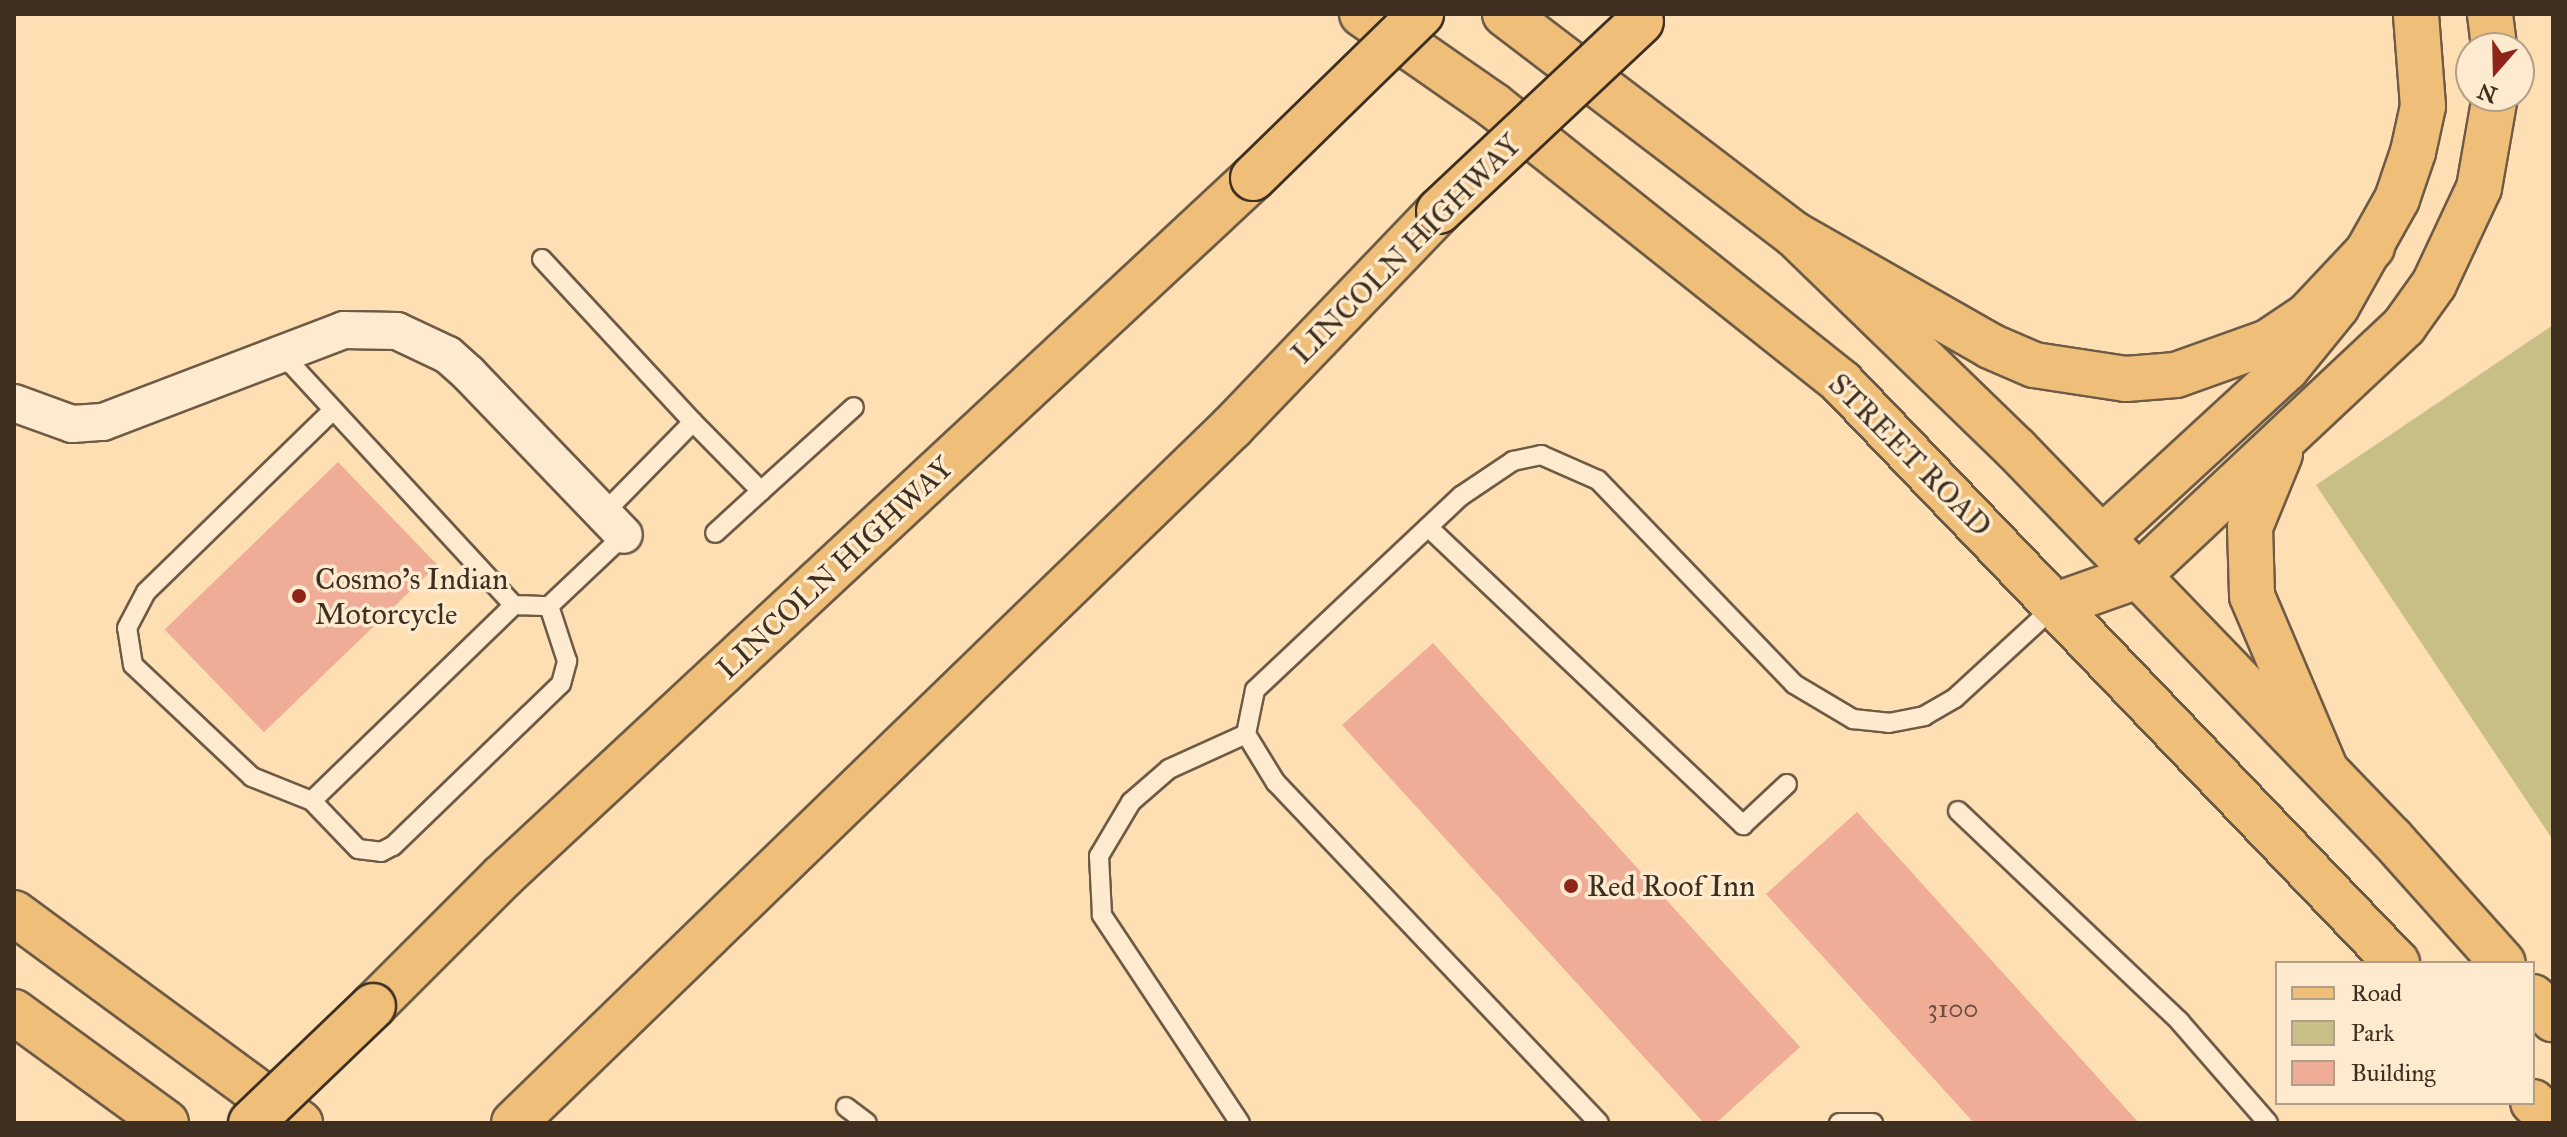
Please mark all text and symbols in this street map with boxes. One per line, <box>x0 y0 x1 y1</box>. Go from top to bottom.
north arrow <box>2455 32 2535 112</box>
text: N <box>2474 77 2501 109</box>
street label: LINCOLN HIGHWAY <box>1284 127 1528 371</box>
street label: STREET ROAD <box>1821 366 1999 544</box>
street label: LINCOLN HIGHWAY <box>710 449 960 687</box>
place label: Cosmo's Indian Motorcycle <box>315 561 508 632</box>
marker: Cosmo's Indian Motorcycle <box>290 587 308 605</box>
place label: Red Roof Inn <box>1587 868 1755 904</box>
marker: Red Roof Inn <box>1562 877 1580 895</box>
legend <box>2275 961 2535 1105</box>
text: Road <box>2351 978 2402 1008</box>
house number: 3100 <box>1928 993 1978 1025</box>
text: Park <box>2351 1018 2394 1048</box>
text: Building <box>2351 1058 2436 1088</box>

